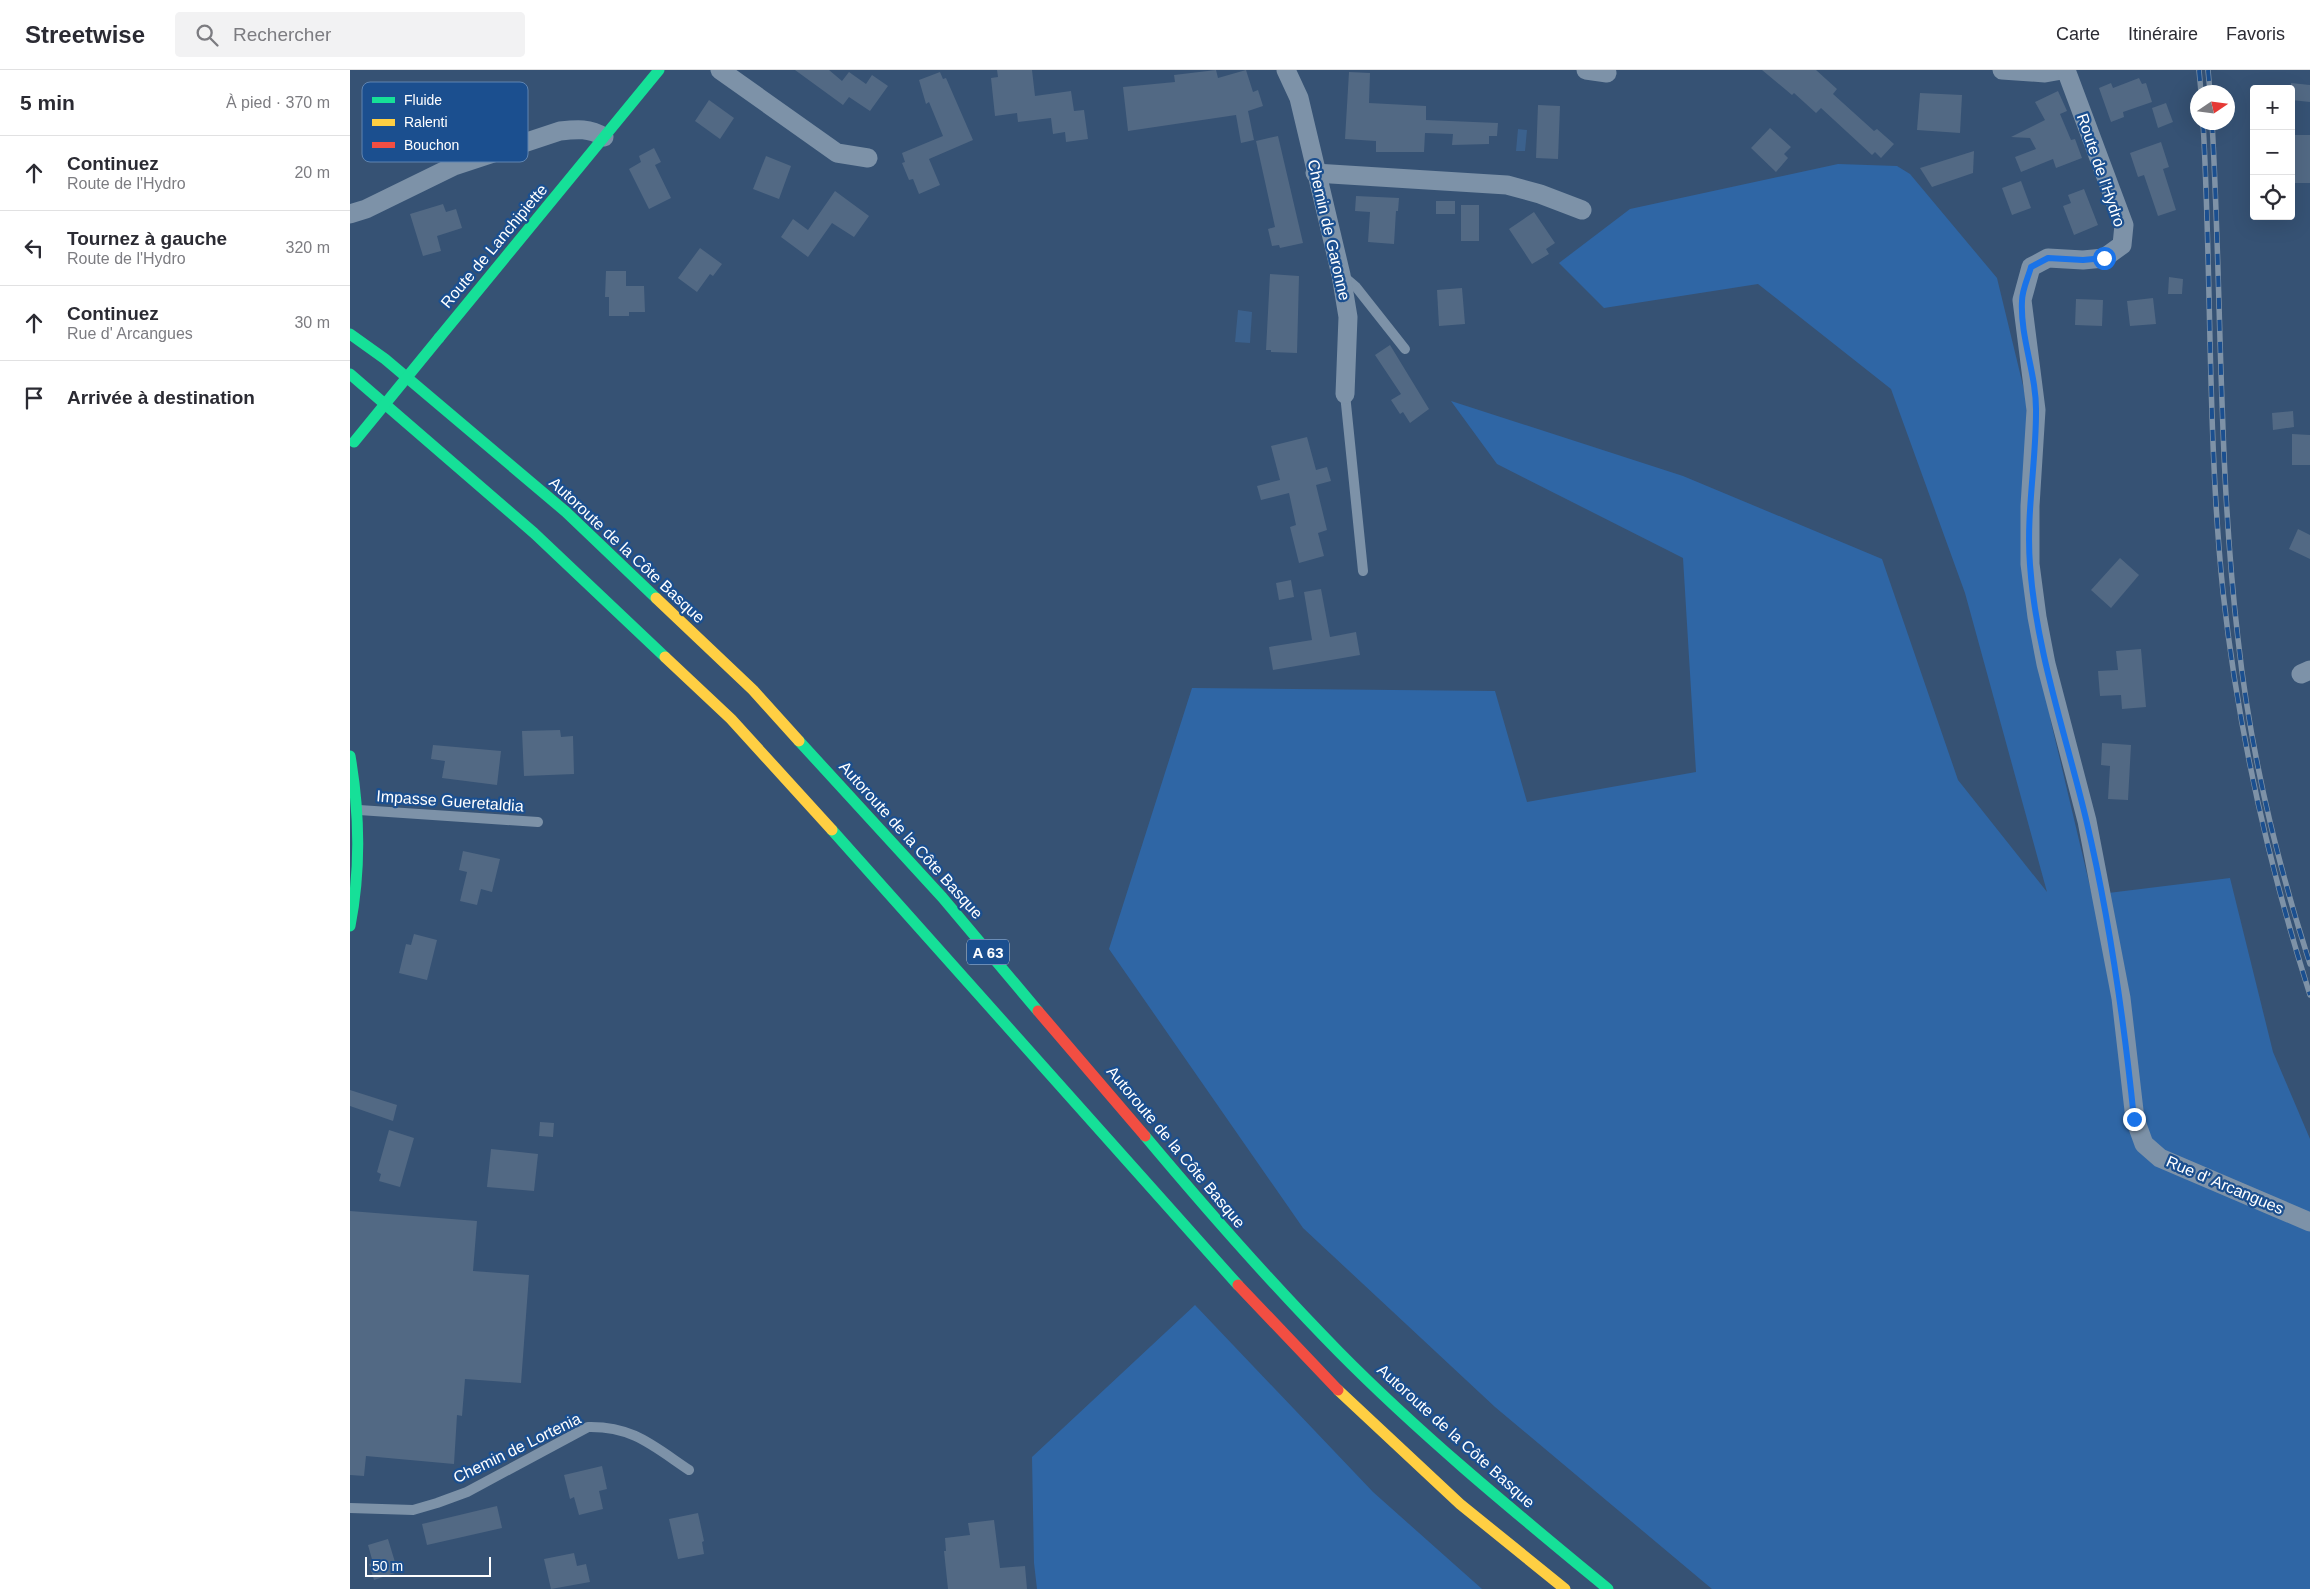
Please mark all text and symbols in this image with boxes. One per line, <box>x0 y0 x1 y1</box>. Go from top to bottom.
search box <box>175 12 525 57</box>
text: Streetwise <box>25 21 145 48</box>
icon: search <box>193 21 221 49</box>
text: Rechercher <box>233 24 331 45</box>
text: Carte <box>2056 24 2100 44</box>
text: Itinéraire <box>2128 24 2198 44</box>
text: Favoris <box>2226 24 2285 44</box>
legend <box>362 82 528 162</box>
north arrow <box>2190 85 2235 130</box>
map controls <box>2250 85 2295 220</box>
button: + <box>2250 85 2295 130</box>
text: 5 min <box>20 91 75 114</box>
text: Fluide <box>404 92 442 108</box>
text: À pied · 370 m <box>226 94 330 111</box>
street label: Route de l'Hydro <box>2074 111 2128 229</box>
text: Ralenti <box>404 114 448 130</box>
button: − <box>2250 130 2295 175</box>
text: Bouchon <box>404 137 459 153</box>
text: Continuez <box>67 153 159 174</box>
street label: Chemin de Garonne <box>1305 158 1354 302</box>
icon: ahead <box>20 159 48 187</box>
text: 20 m <box>294 164 330 181</box>
text: Route de l'Hydro <box>67 175 186 192</box>
button: locate <box>2250 175 2295 220</box>
street label: Route de Lanchipiette <box>437 181 551 311</box>
text: Tournez à gauche <box>67 228 227 249</box>
icon: left <box>20 234 48 262</box>
text: 320 m <box>286 239 330 256</box>
route start <box>2093 247 2116 270</box>
text: Route de l'Hydro <box>67 250 186 267</box>
text: Continuez <box>67 303 159 324</box>
icon: ahead <box>20 309 48 337</box>
text: 30 m <box>294 314 330 331</box>
text: Rue d' Arcangues <box>67 325 193 342</box>
icon: arrive <box>20 384 48 412</box>
text: Arrivée à destination <box>67 387 255 408</box>
street label: Autoroute de la Côte Basque <box>546 474 708 626</box>
street label: Autoroute de la Côte Basque <box>836 758 986 922</box>
street label: Impasse Gueretaldia <box>376 787 524 815</box>
road number: A 63 <box>967 940 1009 964</box>
street label: Autoroute de la Côte Basque <box>1103 1063 1249 1231</box>
route end <box>2123 1108 2146 1131</box>
street label: Rue d' Arcangues <box>2164 1153 2286 1217</box>
street label: Autoroute de la Côte Basque <box>1374 1361 1538 1511</box>
street label: Chemin de Lortenia <box>451 1410 584 1486</box>
scale bar <box>365 1554 491 1577</box>
text: 50 m <box>372 1558 403 1574</box>

